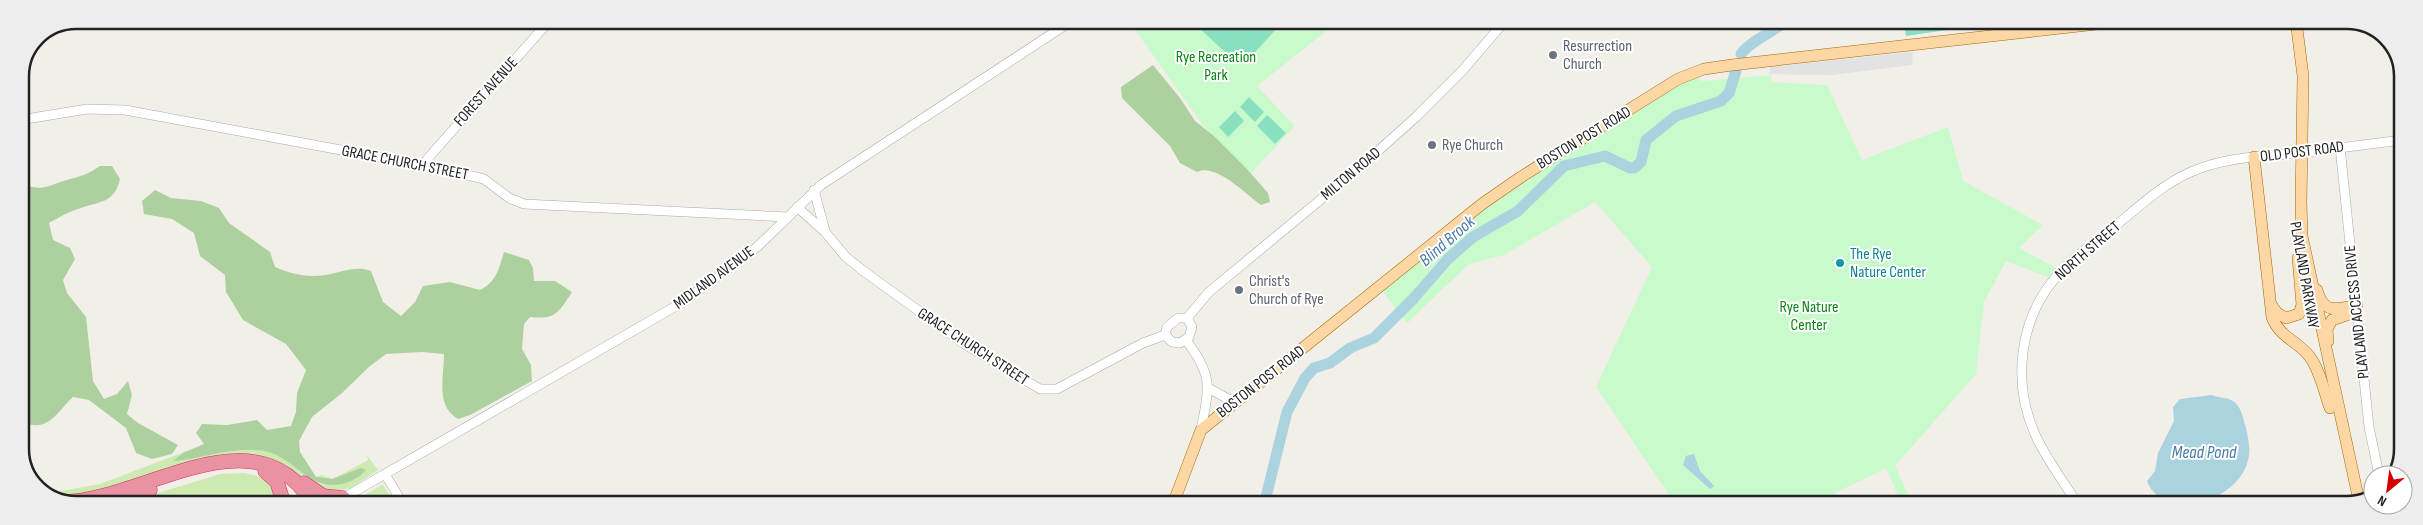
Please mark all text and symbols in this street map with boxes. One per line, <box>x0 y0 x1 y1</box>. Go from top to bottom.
place label: Resurrection Church <box>1563 37 1632 74</box>
park label: Rye Recreation Park <box>1176 48 1256 85</box>
marker: Resurrection Church <box>1547 49 1559 61</box>
street label: FOREST AVENUE <box>450 53 522 131</box>
street label: BOSTON POST ROAD <box>1533 102 1635 174</box>
place label: Rye Church <box>1442 136 1503 155</box>
street label: OLD POST ROAD <box>2259 137 2345 167</box>
marker: Rye Church <box>1426 139 1438 151</box>
street label: GRACE CHURCH STREET <box>340 141 470 185</box>
street label: MILTON ROAD <box>1317 143 1385 204</box>
water label: Blind Brook <box>1415 210 1480 271</box>
street label: NORTH STREET <box>2051 217 2125 285</box>
street label: PLAYLAND PARKWAY <box>2285 220 2323 330</box>
street label: MIDLAND AVENUE <box>670 242 758 314</box>
street label: PLAYLAND ACCESS DRIVE <box>2341 244 2373 380</box>
place label: The Rye Nature Center <box>1850 245 1926 282</box>
marker: The Rye Nature Center <box>1834 257 1846 269</box>
place label: Christ's Church of Rye <box>1249 272 1324 309</box>
marker: Christ's Church of Rye <box>1233 284 1245 296</box>
park label: Rye Nature Center <box>1780 298 1838 335</box>
street label: GRACE CHURCH STREET <box>914 304 1033 390</box>
street label: BOSTON POST ROAD <box>1213 342 1309 422</box>
water label: Mead Pond <box>2172 442 2237 463</box>
north arrow <box>2363 465 2413 515</box>
text: N <box>2375 492 2389 510</box>

